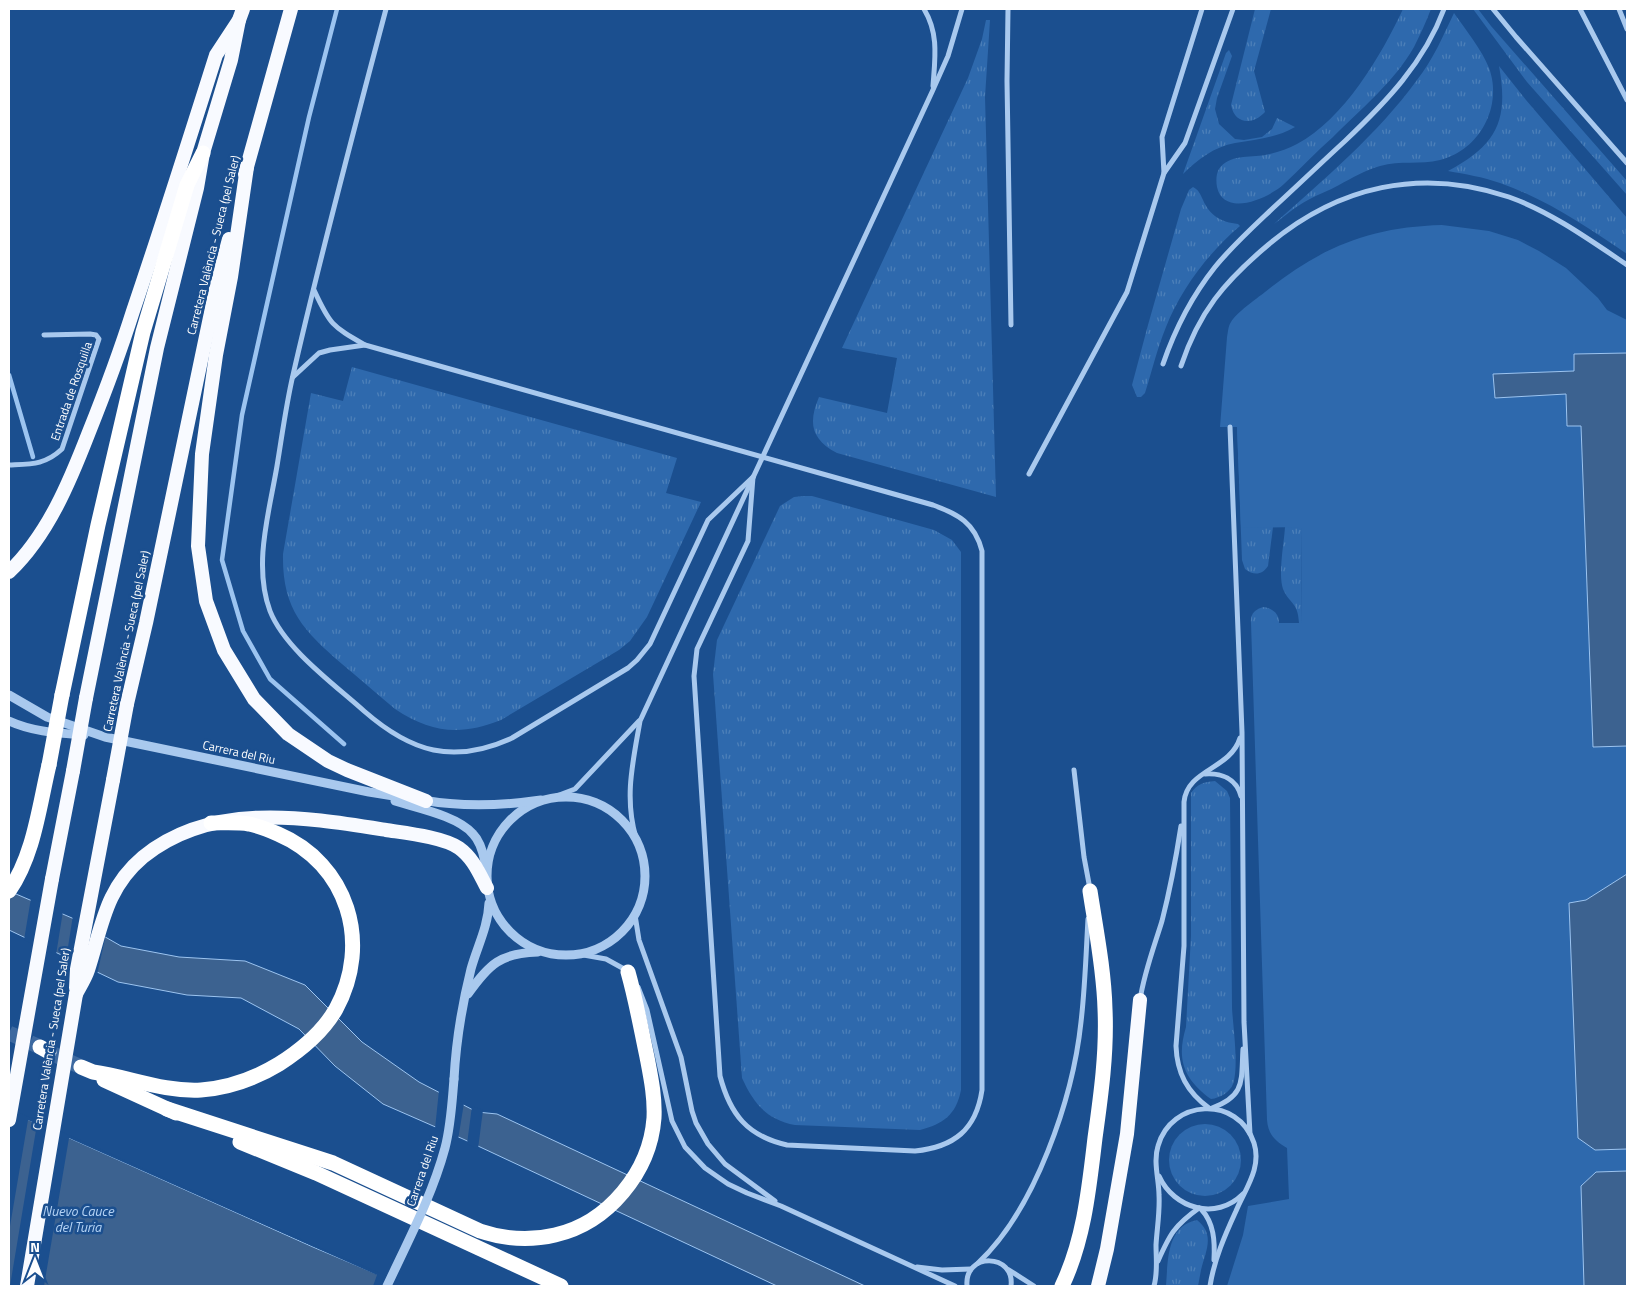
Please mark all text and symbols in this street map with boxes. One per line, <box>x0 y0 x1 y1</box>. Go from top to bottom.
street label: Carretera València - Sueca (pel Saler) <box>181 153 245 337</box>
street label: Entrada de Rosquilla <box>45 339 97 443</box>
street label: Carretera València - Sueca (pel Saler) <box>98 549 154 733</box>
street label: Carrera del Riu <box>201 735 277 769</box>
street label: Carretera València - Sueca (pel Saler) <box>27 946 75 1132</box>
street label: Carrera del Riu <box>401 1133 443 1209</box>
water label: Nuevo Cauce del Turia <box>42 1200 115 1237</box>
north arrow <box>10 1235 60 1285</box>
text: N <box>30 1236 40 1257</box>

